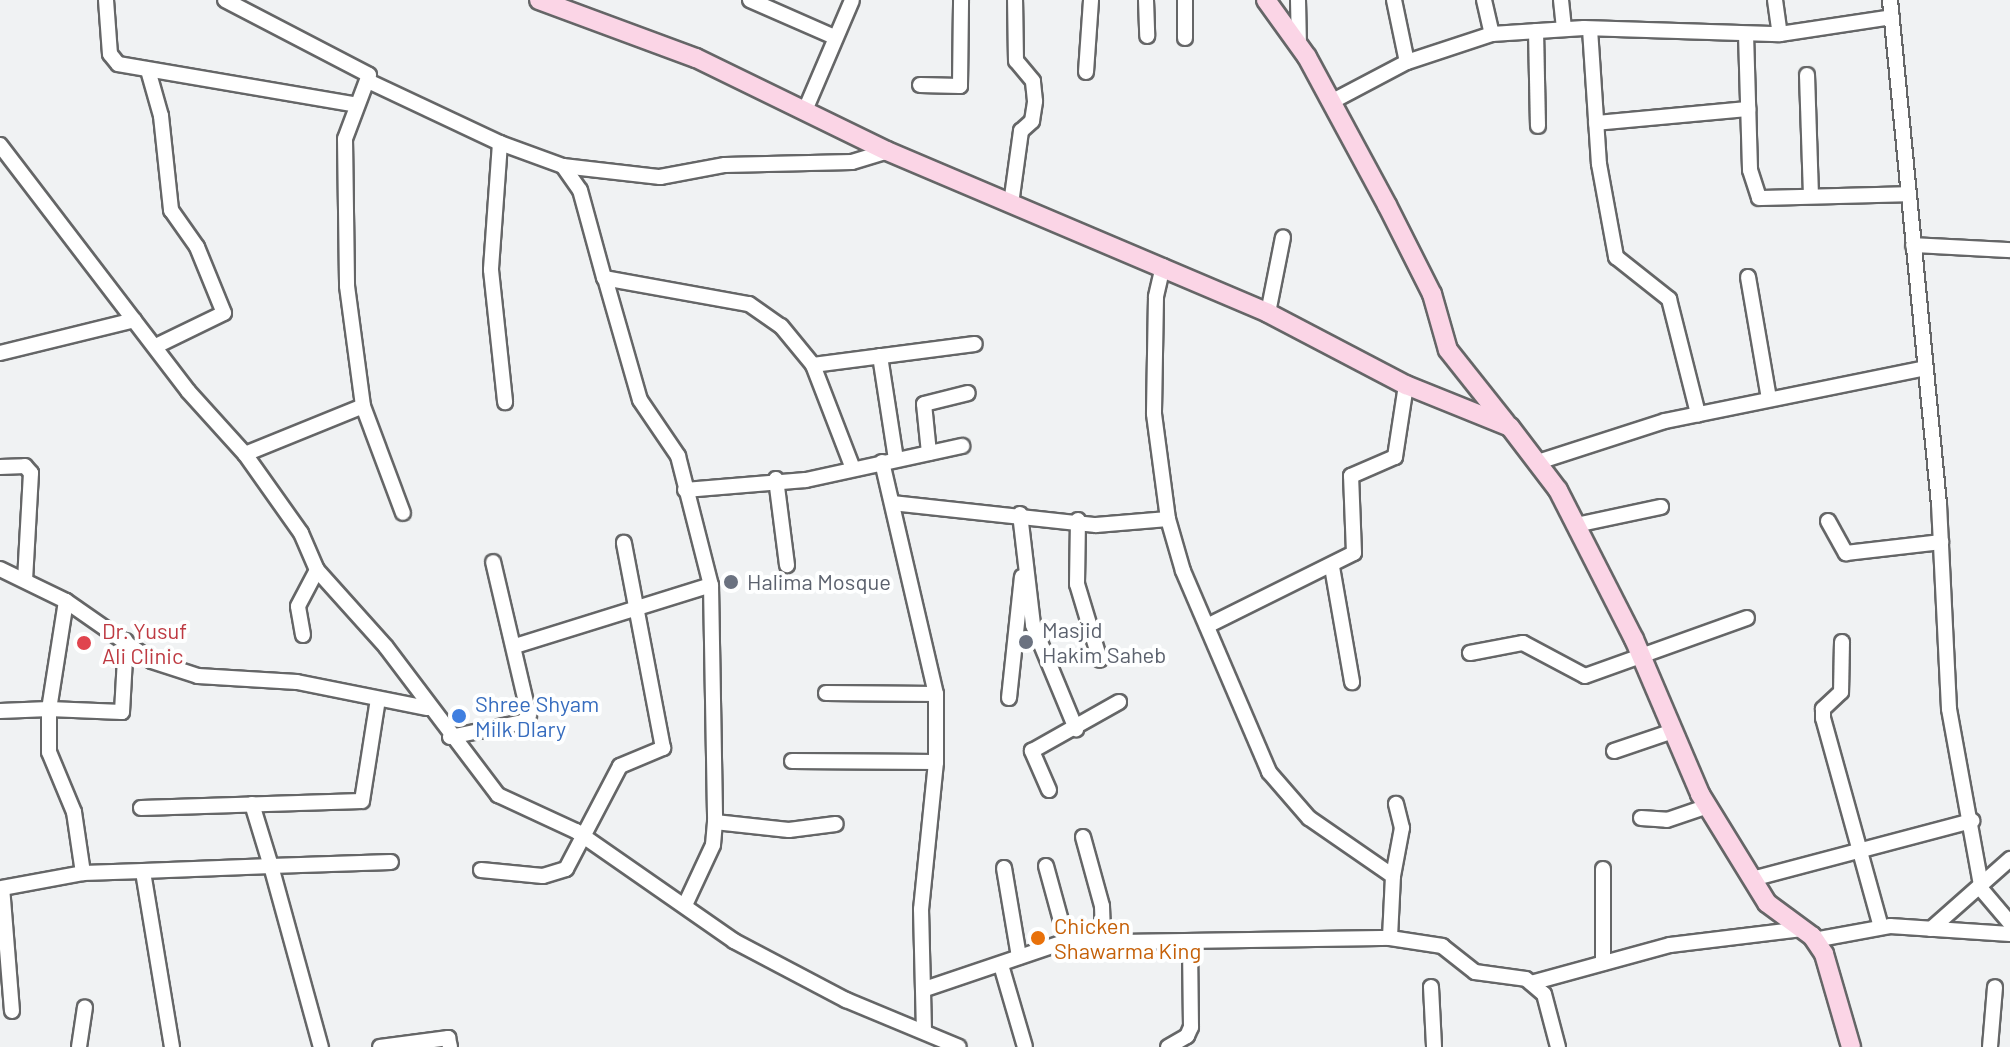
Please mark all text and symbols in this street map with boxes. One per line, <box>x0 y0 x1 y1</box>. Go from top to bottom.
place label: Halima Mosque <box>747 569 891 595</box>
marker: Halima Mosque <box>722 573 740 591</box>
place label: Masjid Hakim Saheb <box>1042 616 1166 668</box>
place label: Dr. Yusuf Ali Clinic <box>102 617 187 668</box>
marker: Dr. Yusuf Ali Clinic <box>73 632 95 654</box>
marker: Masjid Hakim Saheb <box>1017 633 1035 651</box>
place label: Shree Shyam Milk DIary <box>475 690 599 742</box>
marker: Shree Shyam Milk DIary <box>450 707 468 725</box>
place label: Chicken Shawarma King <box>1054 912 1201 964</box>
marker: Chicken Shawarma King <box>1029 929 1047 947</box>

